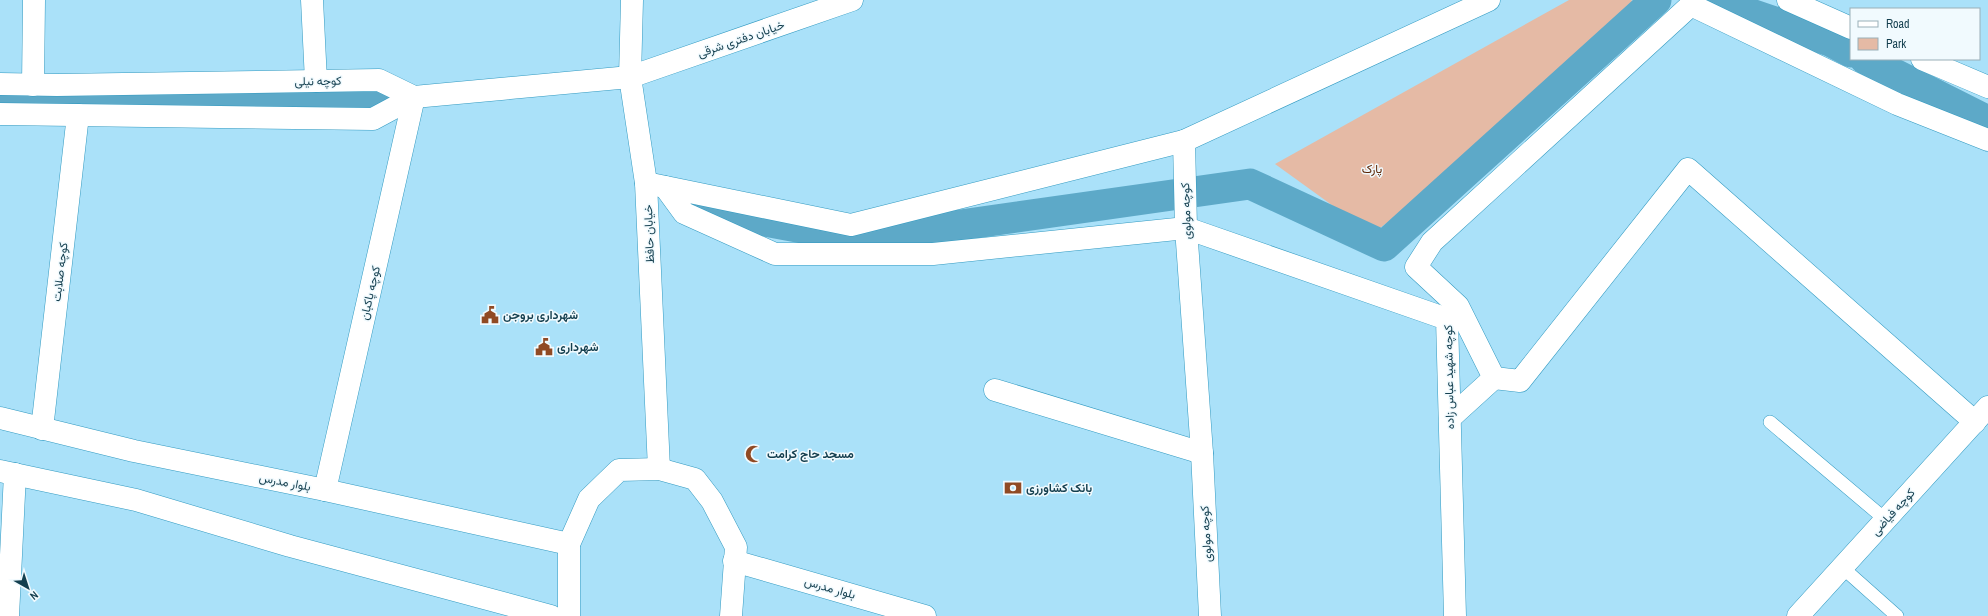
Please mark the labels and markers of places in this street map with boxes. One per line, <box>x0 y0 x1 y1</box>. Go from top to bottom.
public building icon: شهرداری بروجن <box>480 305 500 325</box>
place label: شهرداری بروجن <box>503 307 578 323</box>
public building icon: شهرداری <box>534 337 554 357</box>
place label: شهرداری <box>557 339 599 355</box>
mosque icon: مسجد حاج کرامت <box>744 444 764 464</box>
place label: مسجد حاج کرامت <box>767 446 854 462</box>
bank icon: بانک کشاورزی <box>1003 478 1023 498</box>
place label: بانک کشاورزی <box>1026 480 1093 496</box>

